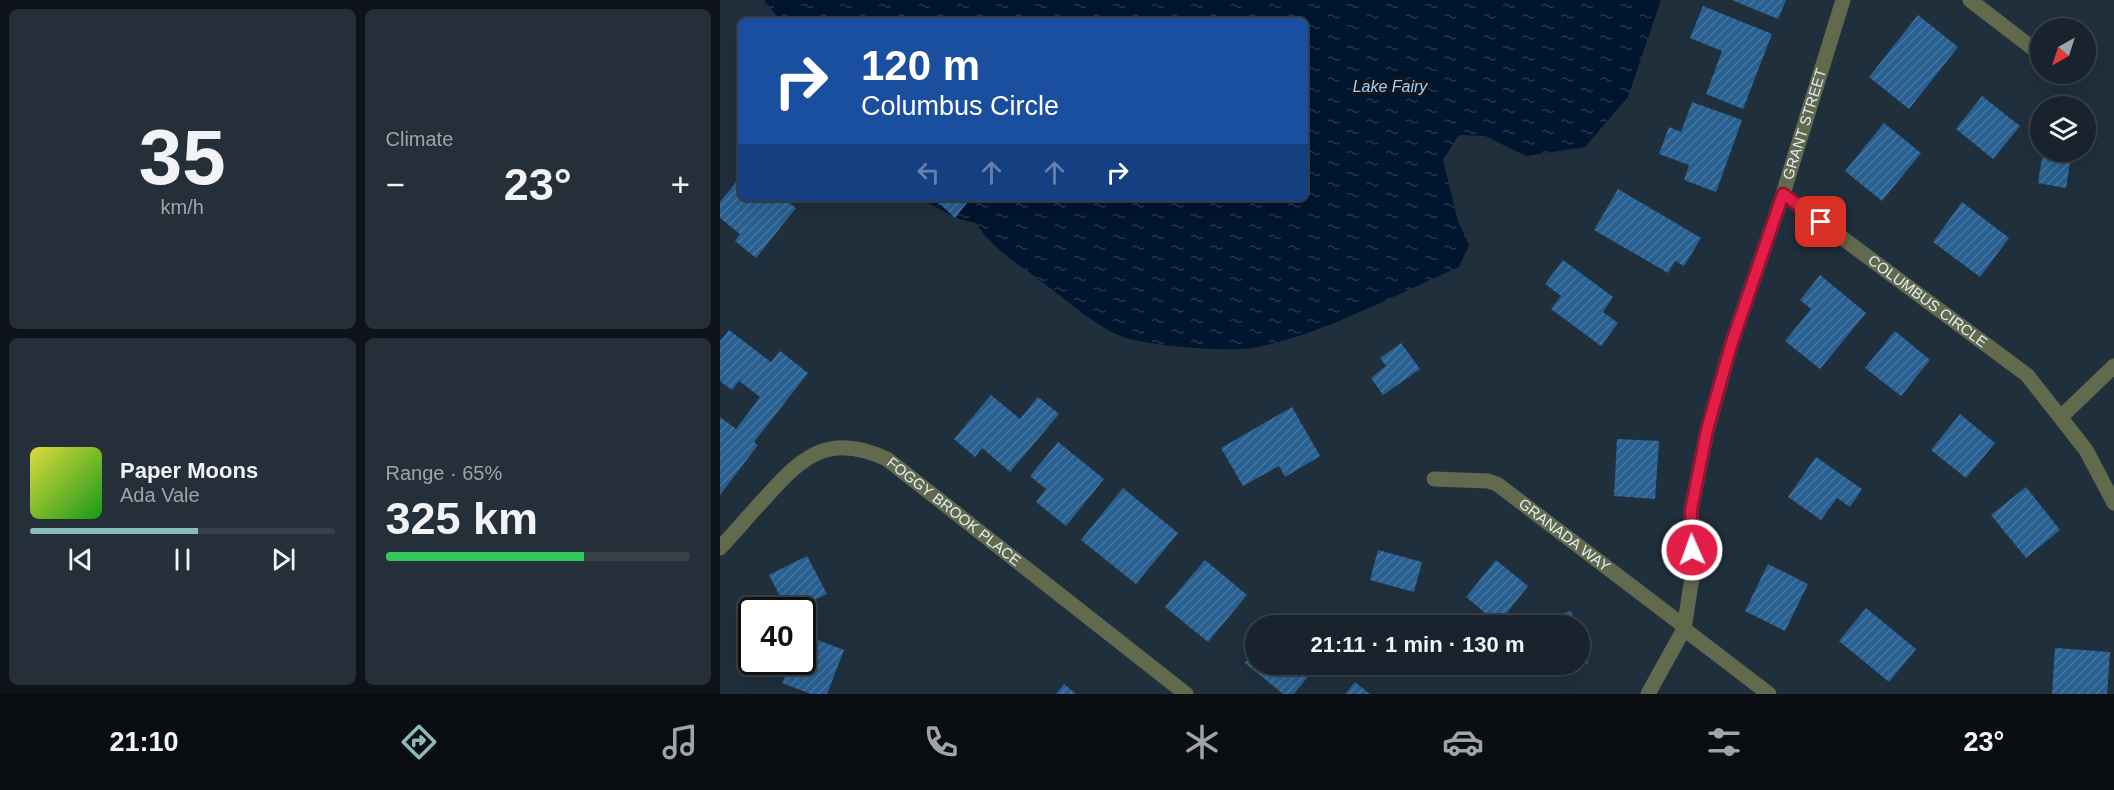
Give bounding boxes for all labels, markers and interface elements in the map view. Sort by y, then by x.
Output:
north arrow [2030,18,2096,84]
map controls [2030,18,2096,162]
icon: right [762,42,840,120]
text: 120 m [861,42,980,89]
street label: GRANT STREET [1779,66,1829,182]
water label: Lake Fairy [1353,78,1428,95]
text: Columbus Circle [861,91,1059,121]
button: layers [2030,96,2096,162]
text: 35 [139,113,226,201]
text: Climate [386,128,453,150]
icon: left [912,156,945,189]
icon: ahead [975,156,1008,189]
icon: ahead [1038,156,1071,189]
icon: right [1101,156,1134,189]
text: 23° [504,159,572,210]
text: − [386,166,405,203]
text: + [671,166,690,203]
text: km/h [161,196,204,218]
pin [1795,196,1846,247]
icon: arrive [1804,205,1837,238]
street label: COLUMBUS CIRCLE [1865,251,1991,351]
street label: FOGGY BROOK PLACE [884,453,1025,569]
text: Paper Moons [120,458,258,483]
text: Range · 65% [386,462,502,484]
text: Ada Vale [120,484,200,506]
text: 325 km [386,493,538,544]
street label: GRANADA WAY [1516,495,1614,575]
position arrow [1660,518,1724,582]
icon: previous [64,543,97,576]
icon: pause [166,543,199,576]
icon: next [267,543,300,576]
speed limit sign: 40 [738,597,816,675]
text: 21:11 · 1 min · 130 m [1311,632,1525,657]
icon: directions [398,721,440,763]
icon: music [659,721,701,763]
icon: phone [920,721,962,763]
icon: climate [1181,721,1223,763]
icon: car [1442,721,1484,763]
icon: filters [1703,721,1745,763]
text: 21:10 [110,727,179,757]
text: 23° [1964,727,2004,757]

